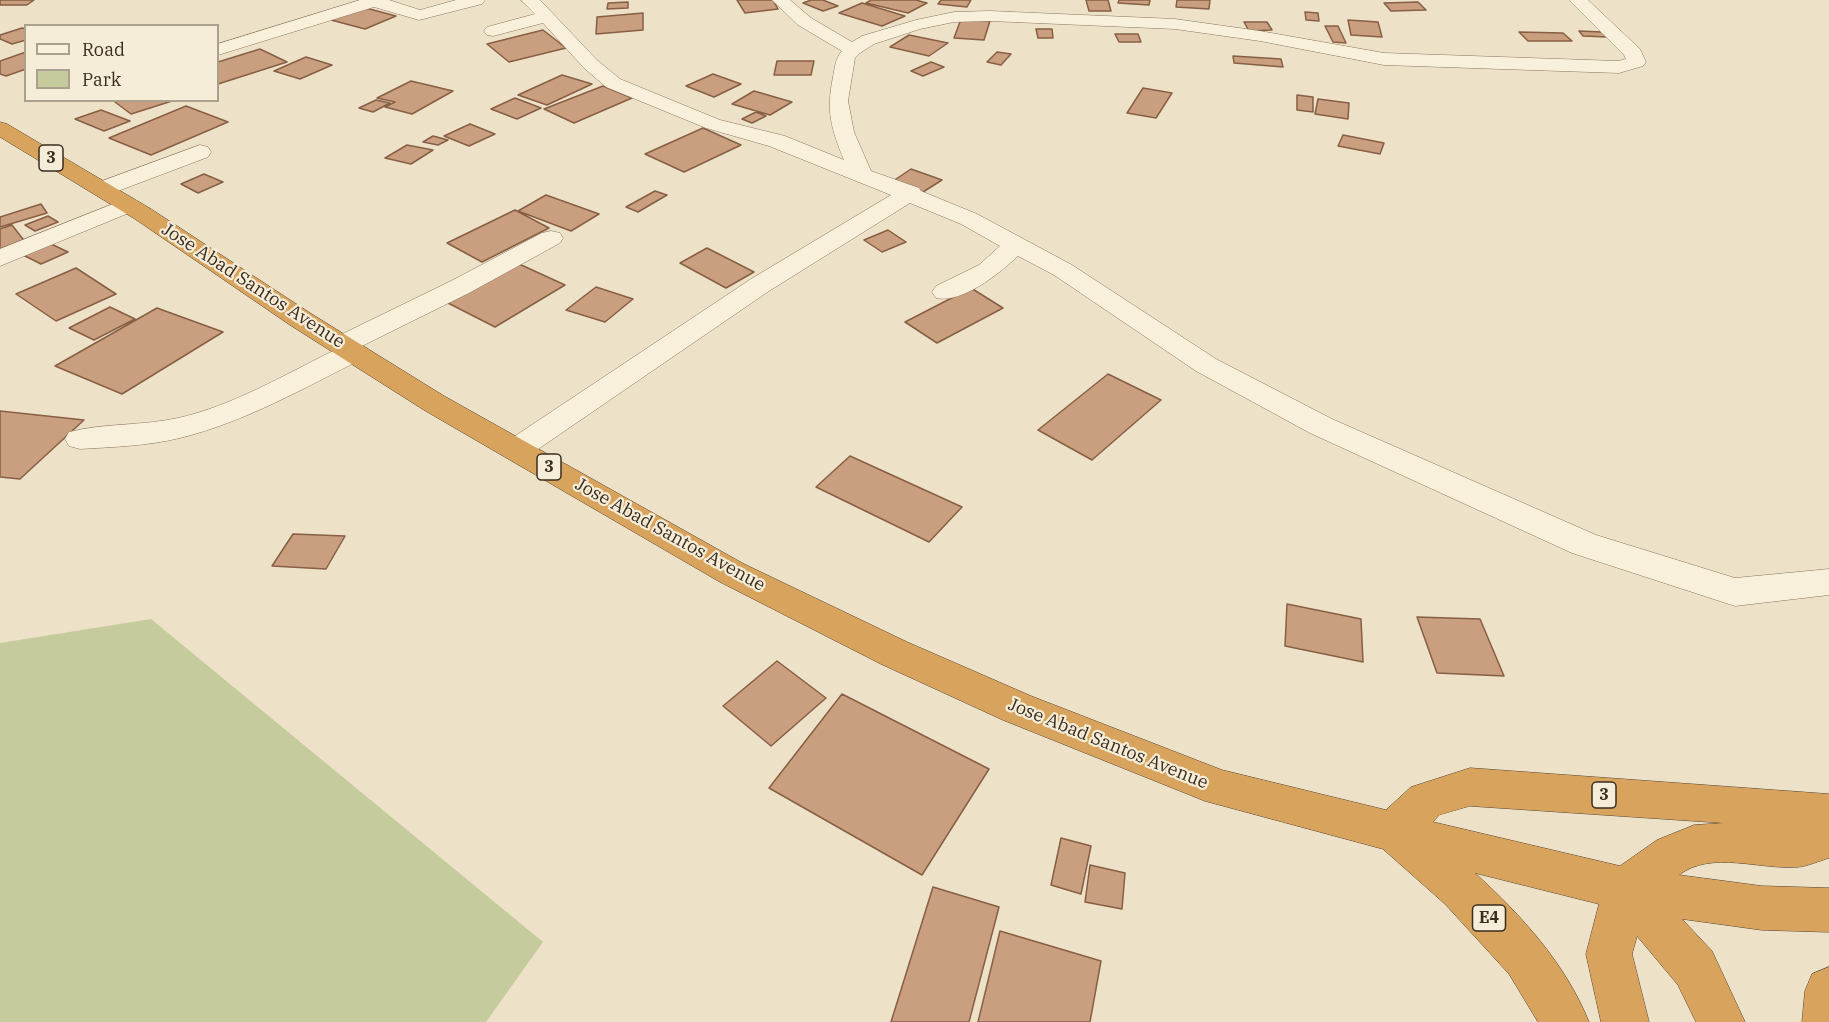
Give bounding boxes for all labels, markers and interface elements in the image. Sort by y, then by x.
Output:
legend [24,24,219,102]
text: Road [82,38,125,61]
text: Park [82,68,121,91]
road number: 3 [39,145,63,171]
street label: Jose Abad Santos Avenue [158,219,348,353]
road number: 3 [537,454,561,480]
street label: Jose Abad Santos Avenue [571,474,769,596]
street label: Jose Abad Santos Avenue [1005,694,1211,794]
road number: 3 [1592,782,1616,808]
road number: E4 [1472,905,1506,931]

